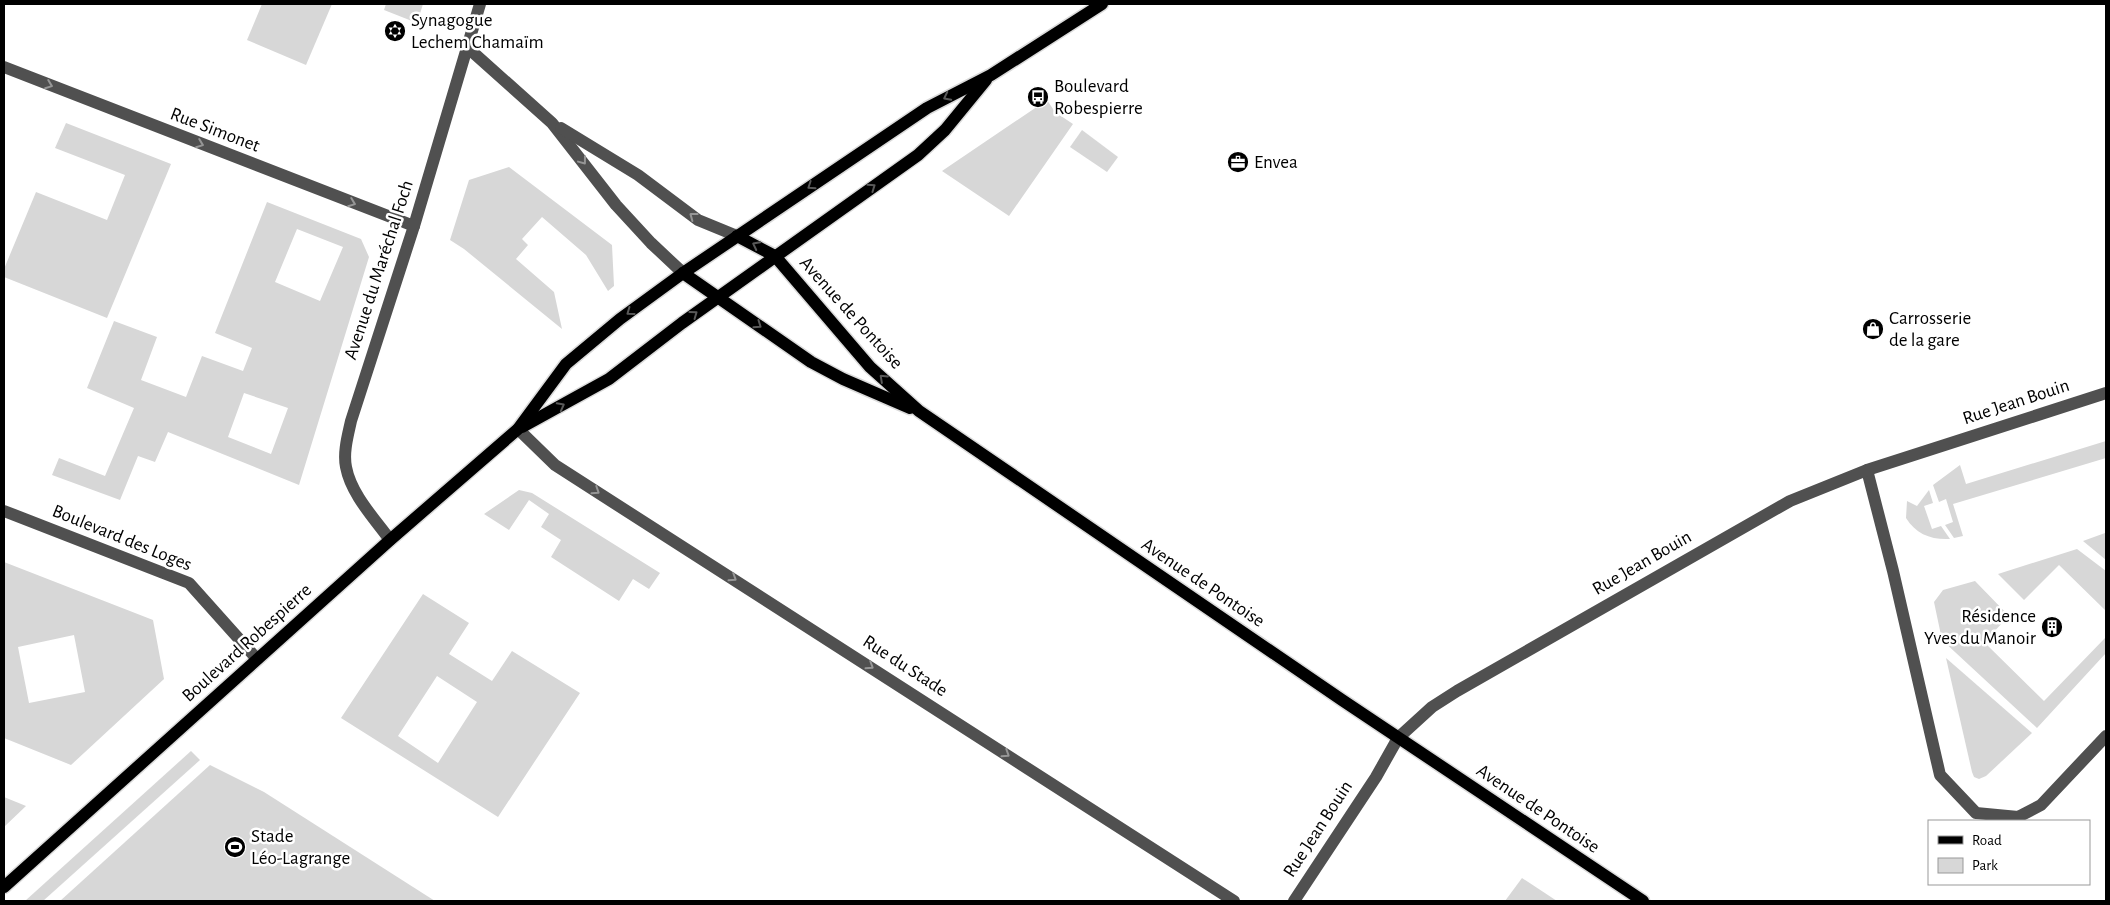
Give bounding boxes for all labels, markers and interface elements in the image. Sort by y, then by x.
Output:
place label: Synagogue Lechem Chamaïm [411,11,544,52]
synagogue icon: Synagogue Lechem Chamaïm [383,19,407,43]
place label: Boulevard Robespierre [1054,77,1143,118]
one-way arrow [44,78,53,89]
bus stop icon: Boulevard Robespierre [1026,85,1050,109]
one-way arrow [944,91,953,101]
street label: Rue Simonet [168,104,262,156]
one-way arrow [196,138,204,148]
office icon: Envea [1226,150,1250,174]
place label: Envea [1254,153,1298,172]
one-way arrow [577,155,586,165]
street label: Avenue du Maréchal Foch [341,178,417,362]
one-way arrow [808,180,817,189]
one-way arrow [866,184,876,193]
one-way arrow [347,198,355,208]
one-way arrow [689,213,699,222]
one-way arrow [752,241,761,251]
street label: Avenue de Pontoise [796,253,906,373]
one-way arrow [626,305,635,315]
place label: Carrosserie de la gare [1889,309,1971,350]
one-way arrow [688,312,697,320]
shop icon: Carrosserie de la gare [1861,317,1885,341]
one-way arrow [752,319,762,328]
one-way arrow [879,375,888,384]
street label: Rue Jean Bouin [1960,376,2072,428]
one-way arrow [555,402,564,412]
one-way arrow [590,484,599,494]
street label: Boulevard des Loges [50,501,194,575]
street label: Rue Jean Bouin [1589,527,1695,599]
street label: Avenue de Pontoise [1138,535,1268,631]
one-way arrow [727,572,736,581]
street label: Boulevard Robespierre [179,580,315,706]
place label: Résidence Yves du Manoir [1924,607,2036,648]
building icon: Résidence Yves du Manoir [2040,615,2064,639]
street label: Rue du Stade [859,632,951,700]
one-way arrow [864,660,873,669]
one-way arrow [1000,748,1009,758]
street label: Avenue de Pontoise [1473,761,1603,857]
street label: Rue Jean Bouin [1280,777,1356,881]
legend [1928,820,2090,885]
place label: Stade Léo-Lagrange [251,827,350,868]
text: Road [1972,833,2002,848]
sports icon: Stade Léo-Lagrange [223,835,247,859]
text: Park [1972,858,1998,873]

